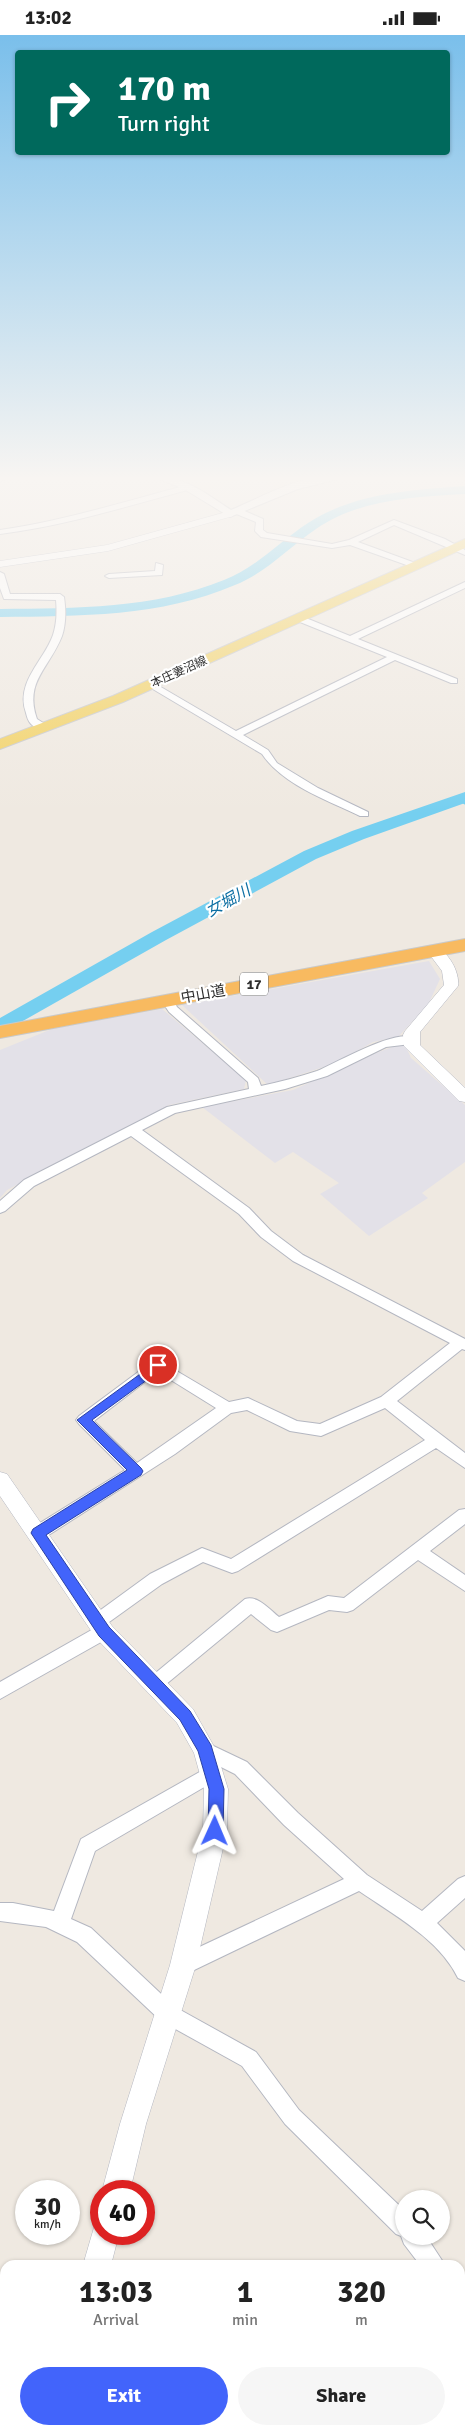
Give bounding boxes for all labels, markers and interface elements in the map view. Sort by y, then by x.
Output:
text: 13:02 [25,6,72,30]
text: 170 m [118,67,211,110]
icon: right [35,70,100,135]
text: Turn right [118,110,210,137]
street label: 本庄妻沼線 [149,653,209,691]
water label: 女堀川 [202,880,256,921]
road number: 17 [240,973,268,996]
street label: 中山道 [179,981,227,1007]
pin [137,1344,179,1386]
icon: arrive [144,1351,172,1379]
position arrow [188,1804,240,1856]
speed limit sign: 40 [90,2180,155,2245]
map controls [395,2190,450,2245]
button: search [395,2190,450,2245]
text: 30 [34,2191,61,2222]
text: km/h [34,2217,61,2232]
text: 13:03 [79,2274,153,2311]
text: 1 [237,2274,253,2311]
text: 320 [337,2274,386,2311]
text: Arrival [93,2310,139,2330]
text: min [232,2310,258,2330]
text: m [355,2310,368,2330]
button: Exit [20,2367,228,2425]
button: Share [238,2367,445,2425]

